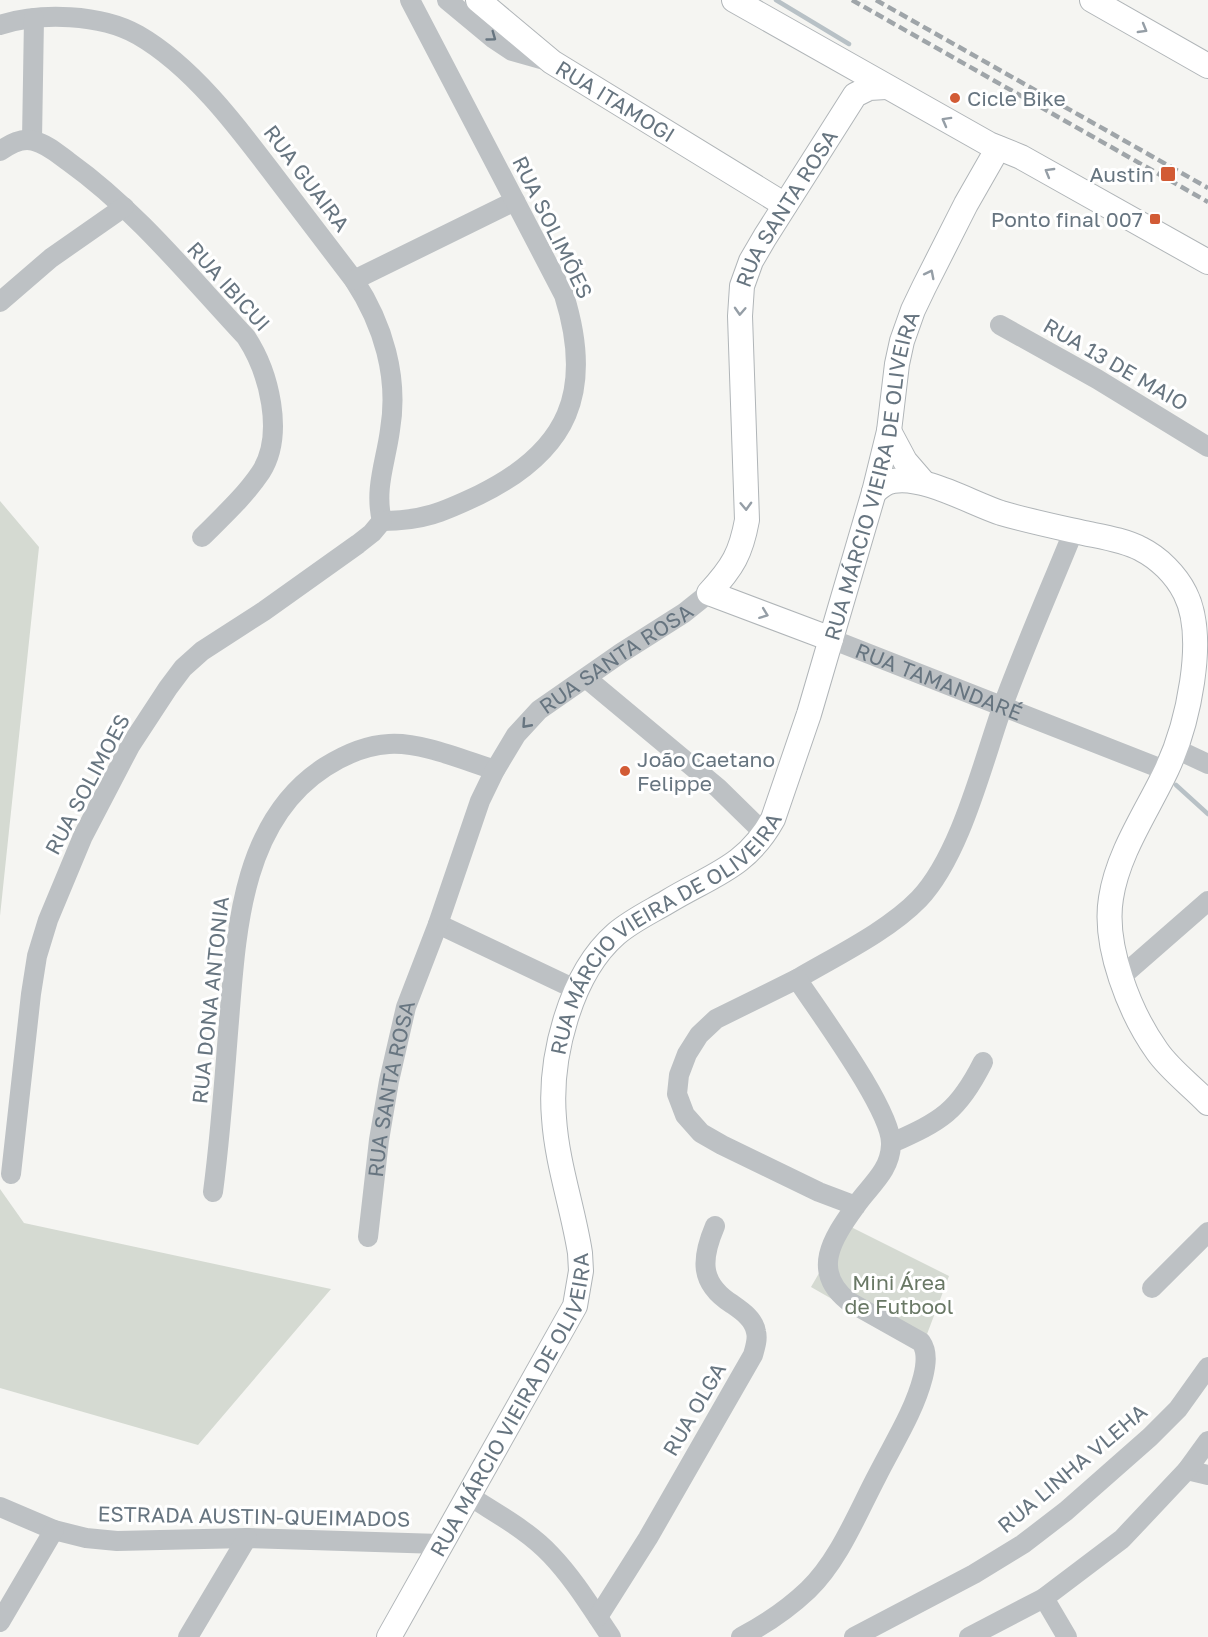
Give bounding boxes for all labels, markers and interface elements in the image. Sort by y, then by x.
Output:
one-way arrow [1137,22,1147,33]
one-way arrow [485,30,496,41]
street label: RUA ITAMOGI [551,55,680,147]
place label: Cicle Bike [967,85,1066,111]
marker: Cicle Bike [948,91,962,105]
one-way arrow [942,117,952,128]
street label: RUA GUAIRA [259,120,355,236]
street label: RUA SANTA ROSA [730,125,843,290]
street label: RUA SOLIMÕES [507,151,599,303]
place label: Austin [1090,161,1154,187]
marker: Austin [1159,165,1177,183]
one-way arrow [1045,168,1055,179]
place label: Ponto final 007 [991,206,1143,232]
marker: Ponto final 007 [1148,212,1162,226]
street label: RUA IBICUI [182,236,276,336]
one-way arrow [923,270,934,281]
one-way arrow [734,307,747,316]
street label: RUA MÁRCIO VIEIRA DE OLIVEIRA [818,308,925,643]
street label: RUA 13 DE MAIO [1039,312,1193,416]
one-way arrow [740,502,753,511]
street label: RUA SANTA ROSA [534,598,698,719]
one-way arrow [758,607,769,619]
street label: RUA TAMANDARÉ [852,637,1026,726]
street label: RUA SOLIMOES [39,709,135,859]
one-way arrow [522,717,533,728]
place label: João Caetano Felippe [637,746,775,796]
marker: João Caetano Felippe [618,764,632,778]
street label: RUA MÁRCIO VIEIRA DE OLIVEIRA [544,808,787,1057]
street label: RUA DONA ANTONIA [186,895,234,1105]
street label: RUA SANTA ROSA [362,998,420,1178]
street label: RUA MÁRCIO VIEIRA DE OLIVEIRA [424,1252,595,1561]
park label: Mini Área de Futbool [845,1269,953,1319]
street label: RUA OLGA [657,1358,731,1460]
street label: RUA LINHA VLEHA [992,1398,1152,1538]
street label: ESTRADA AUSTIN-QUEIMADOS [97,1500,411,1532]

